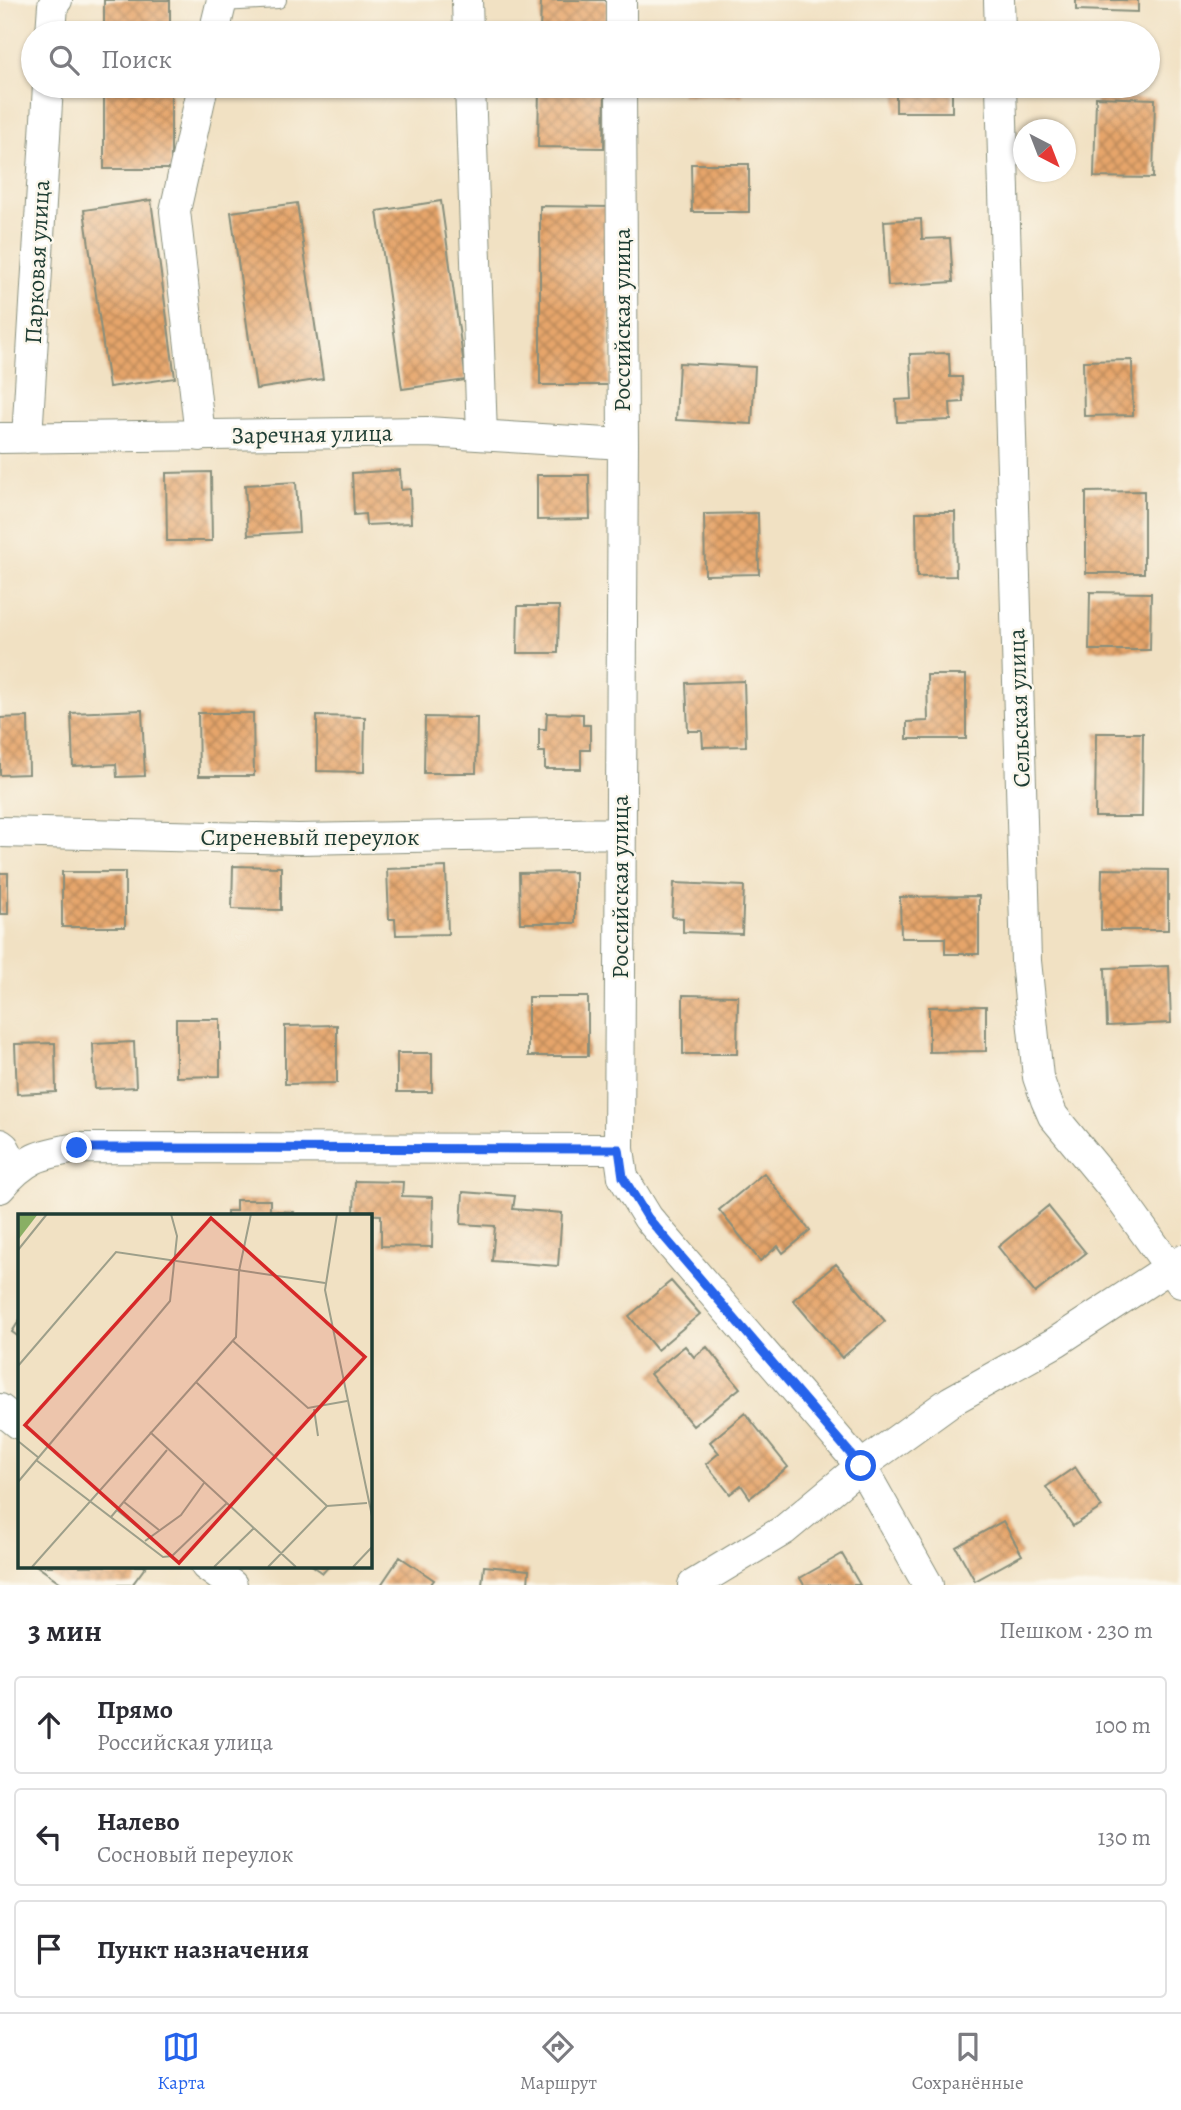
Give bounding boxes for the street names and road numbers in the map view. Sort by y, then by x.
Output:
street label: Парковая улица [17,179,57,345]
street label: Российская улица [606,228,638,412]
street label: Заречная улица [231,417,393,451]
street label: Сельская улица [1000,628,1038,788]
street label: Российская улица [604,795,636,979]
street label: Сиреневый переулок [201,821,419,853]

